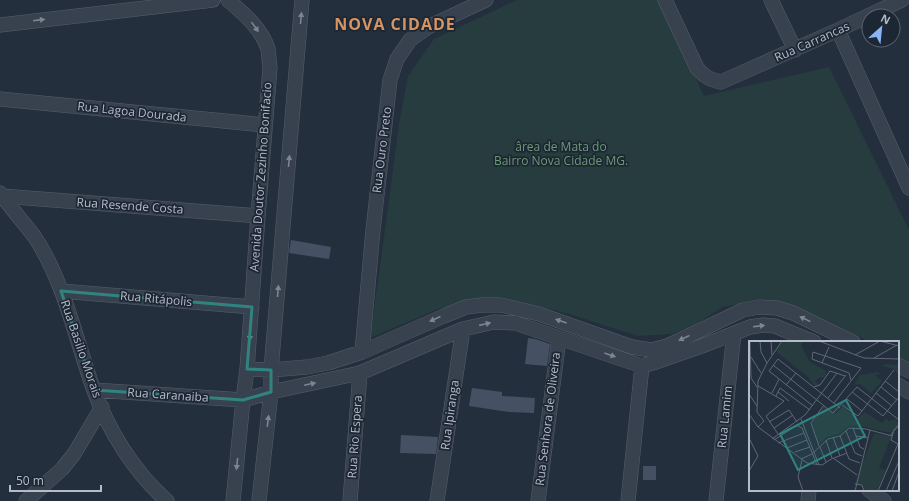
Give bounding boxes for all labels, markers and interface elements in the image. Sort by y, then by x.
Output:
north arrow [861,8,901,48]
text: N [878,10,893,27]
one-way arrow [297,12,304,24]
district label: NOVA CIDADE [334,13,456,35]
one-way arrow [33,17,45,23]
street label: Rua Carrancas [771,17,852,66]
one-way arrow [251,22,259,33]
street label: Avenida Doutor Zezinho Bonifacio [245,82,276,272]
street label: Rua Lagoa Dourada [77,97,188,126]
street label: Rua Ouro Preto [368,106,395,194]
park label: ârea de Mata do Bairro Nova Cidade MG. [494,138,628,169]
one-way arrow [285,155,292,167]
street label: Rua Resende Costa [76,193,184,218]
one-way arrow [274,285,281,297]
street label: Rua Ritápolis [119,287,193,310]
street label: Rua Basilio Morais [57,298,106,400]
one-way arrow [799,316,811,322]
one-way arrow [429,317,441,323]
one-way arrow [554,318,566,324]
one-way arrow [479,321,491,327]
one-way arrow [753,323,765,329]
one-way arrow [246,329,253,341]
one-way arrow [678,335,689,341]
inset map [749,341,899,491]
street label: Rua Senhora de Oliveira [531,351,564,487]
one-way arrow [604,352,616,358]
street label: Rua Ipiranga [436,379,463,451]
one-way arrow [303,380,316,386]
street label: Rua Caranaiba [127,383,209,406]
street label: Rua Lamim [713,385,736,449]
street label: Rua Rio Espera [343,395,366,479]
one-way arrow [265,414,271,427]
one-way arrow [233,458,240,470]
scale bar [10,467,101,493]
text: 50 m [16,472,44,489]

